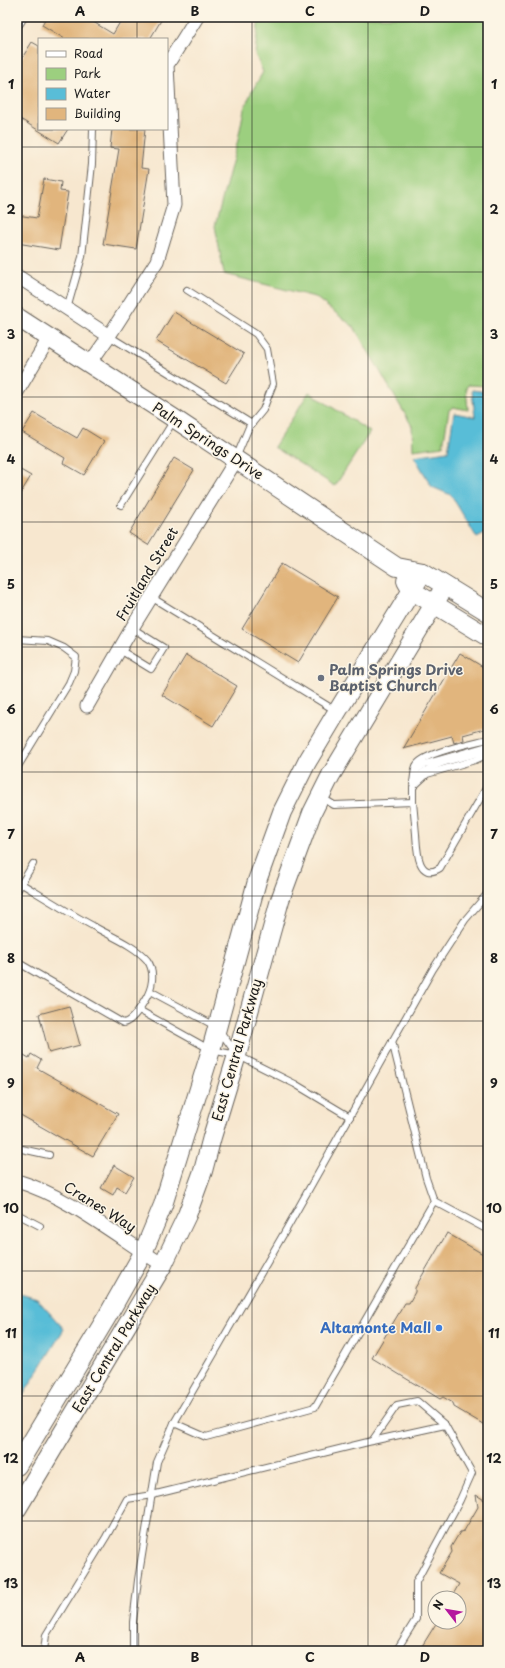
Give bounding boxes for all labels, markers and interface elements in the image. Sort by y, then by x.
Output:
text: A [75,1,85,20]
text: B [191,1,200,20]
text: C [305,1,315,20]
text: D [420,1,430,20]
legend [38,38,168,130]
text: Road [74,44,103,62]
text: Park [74,64,101,82]
text: 1 [8,74,14,93]
text: 1 [491,74,497,93]
text: Water [74,84,111,102]
text: Building [74,104,121,122]
text: 2 [6,199,16,218]
text: 2 [489,199,499,218]
text: 3 [7,324,16,343]
text: 3 [490,324,499,343]
street label: Palm Springs Drive [149,397,268,484]
text: 4 [7,449,16,468]
text: 4 [490,449,499,468]
street label: Fruitland Street [110,523,183,625]
text: 5 [7,574,15,593]
text: 5 [490,574,498,593]
place label: Palm Springs Drive Baptist Church [329,659,463,696]
marker: Palm Springs Drive Baptist Church [316,673,326,683]
text: 6 [6,699,16,718]
text: 6 [489,699,499,718]
text: 7 [7,824,15,843]
text: 7 [490,824,498,843]
text: 8 [7,948,15,967]
text: 8 [490,948,498,967]
street label: East Central Parkway [206,976,267,1124]
text: 9 [7,1073,15,1092]
text: 9 [490,1073,498,1092]
street label: Cranes Way [60,1176,141,1237]
text: 10 [3,1198,19,1217]
text: 10 [486,1198,502,1217]
street label: East Central Parkway [67,1279,161,1416]
place label: Altamonte Mall [320,1317,431,1338]
text: 11 [5,1323,17,1342]
marker: Altamonte Mall [434,1323,444,1333]
text: 11 [488,1323,500,1342]
text: 12 [3,1448,19,1467]
text: 12 [486,1448,502,1467]
text: 13 [4,1573,19,1592]
text: 13 [487,1573,502,1592]
north arrow [427,1590,467,1630]
text: N [428,1596,448,1613]
text: A [75,1647,85,1666]
text: B [191,1647,200,1666]
text: C [305,1647,315,1666]
text: D [420,1647,430,1666]

